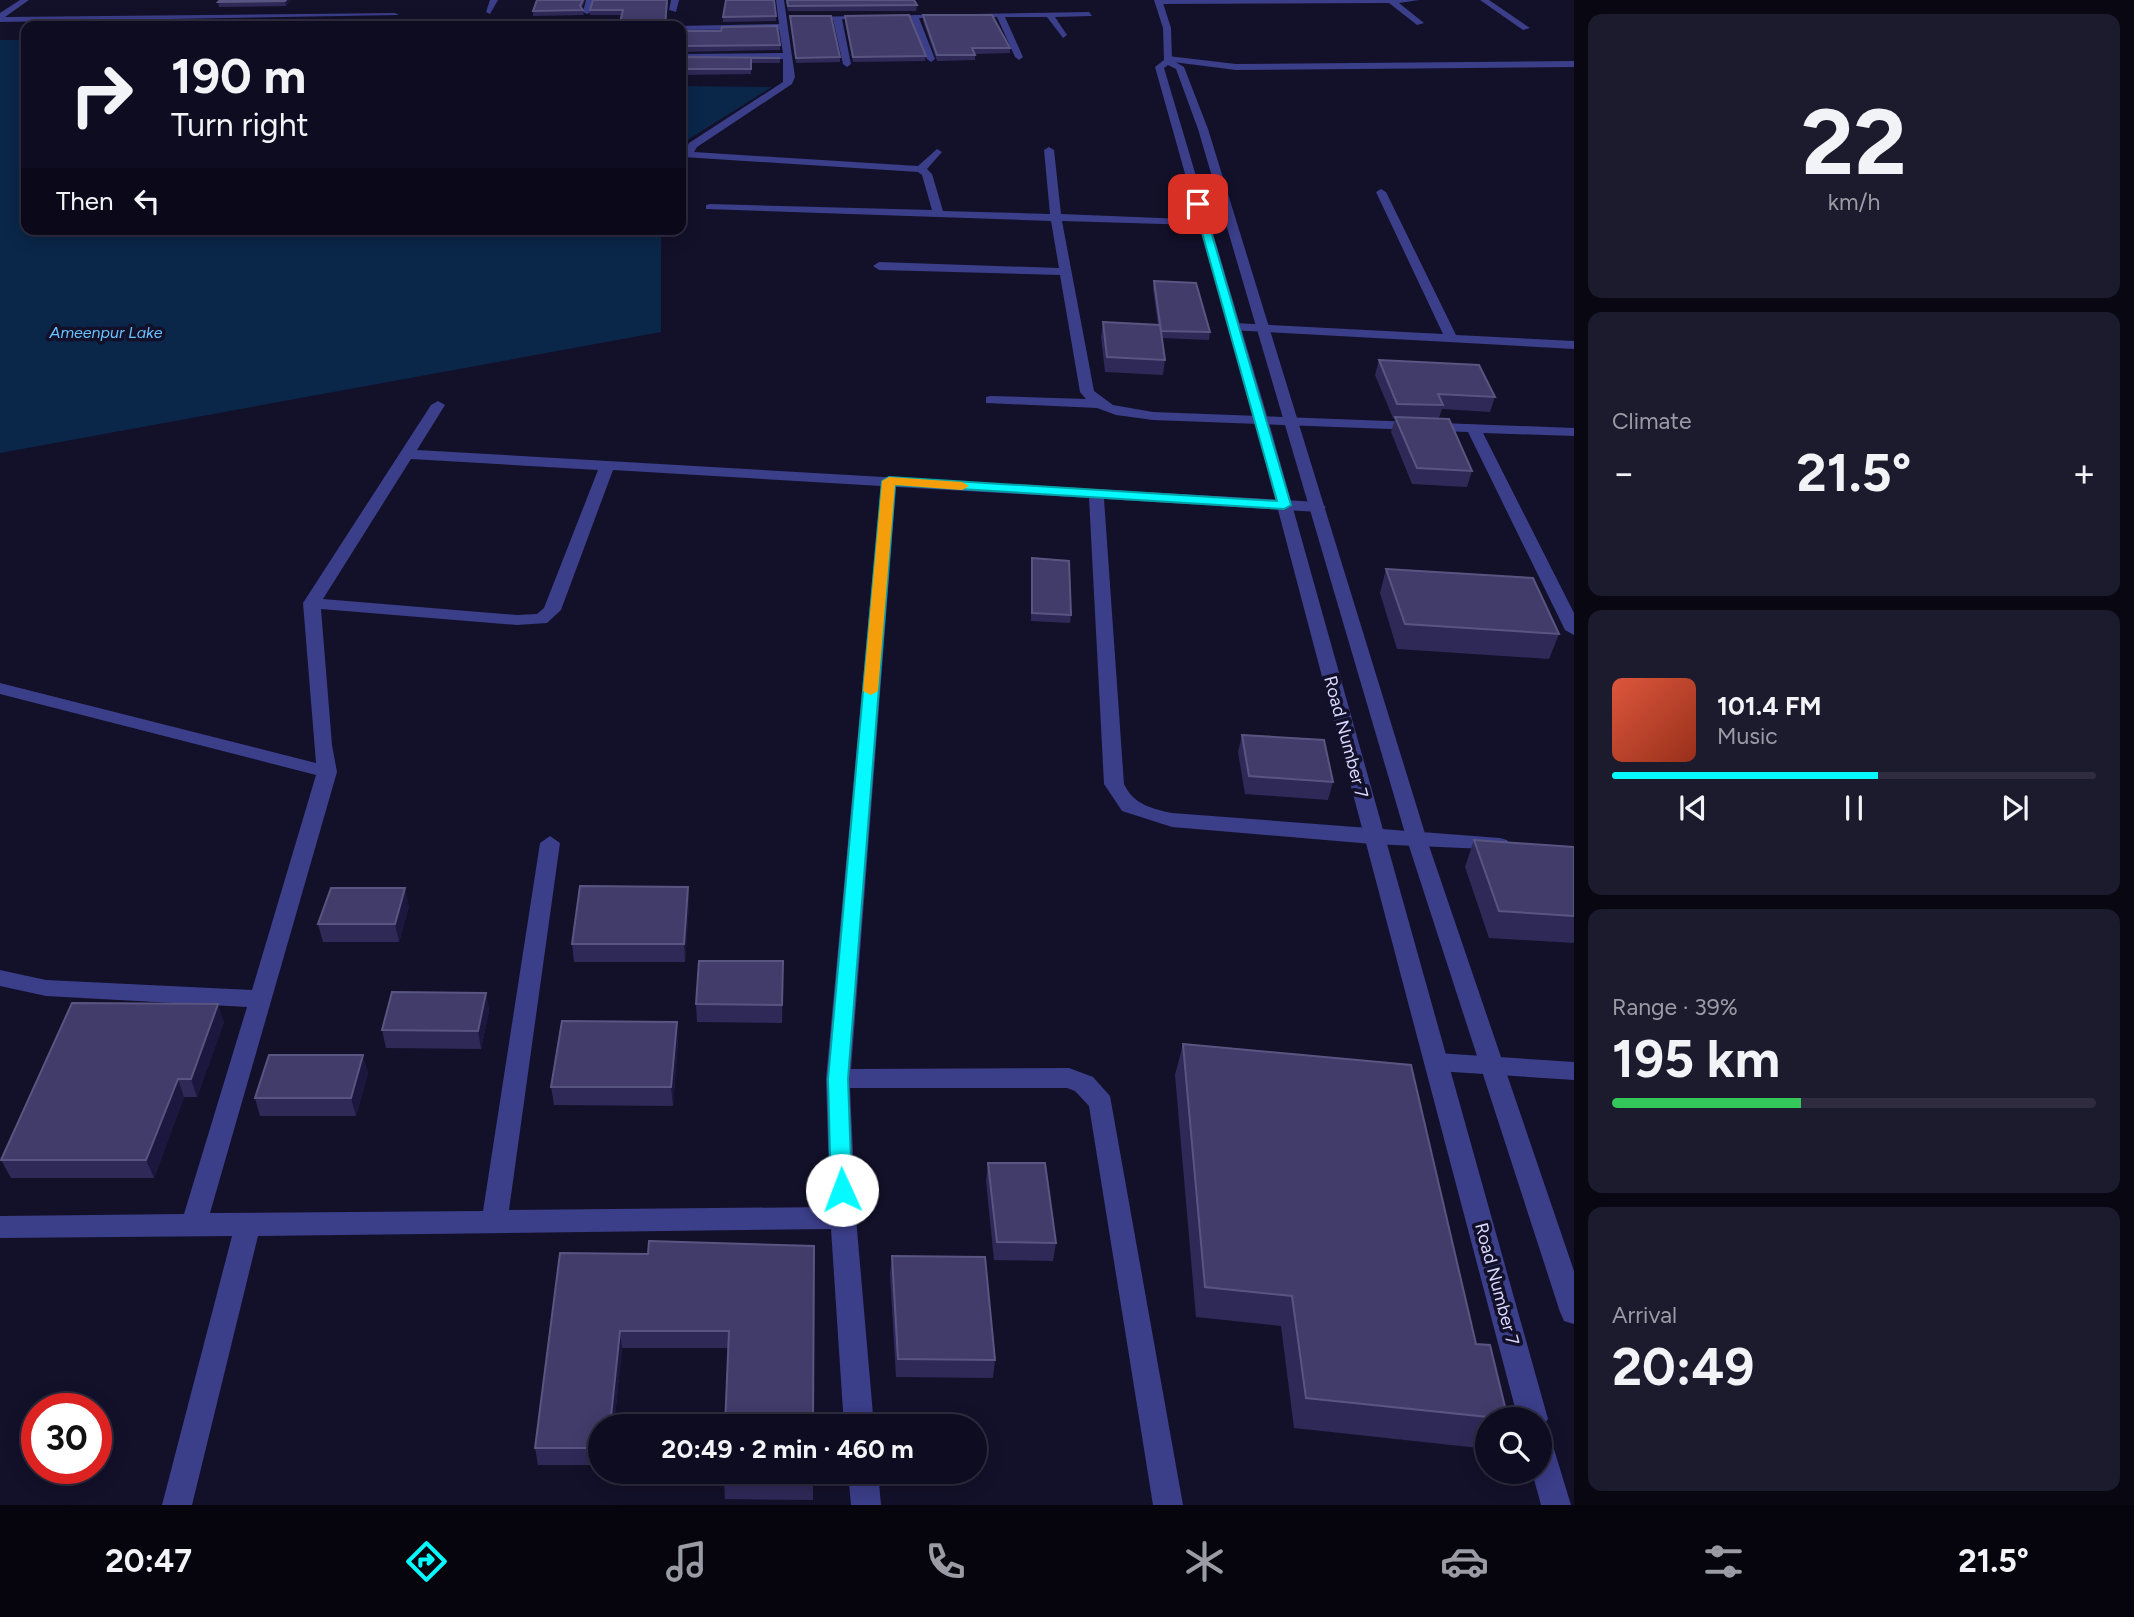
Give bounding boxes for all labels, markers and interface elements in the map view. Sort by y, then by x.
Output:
text: 190 m [171,46,306,105]
icon: right [56,49,147,140]
text: 22 [1801,88,1907,197]
text: Turn right [171,106,309,144]
pin [1168,174,1228,234]
icon: left [128,182,166,220]
text: Then [56,185,114,217]
icon: arrive [1179,185,1217,223]
text: km/h [1828,188,1880,216]
water label: Ameenpur Lake [49,323,163,342]
text: Climate [1612,407,1691,435]
text: 21.5° [1797,442,1911,504]
text: − [1612,450,1636,496]
text: + [2072,450,2096,496]
street label: Road Number 7 [1319,673,1373,801]
text: 101.4 FM [1717,690,1822,722]
text: Music [1717,722,1778,750]
icon: previous [1674,789,1712,827]
icon: pause [1835,789,1873,827]
icon: next [1996,789,2034,827]
text: Range · 39% [1612,993,1738,1021]
text: 195 km [1612,1028,1780,1090]
position arrow [805,1153,879,1227]
street label: Road Number 7 [1470,1220,1524,1348]
text: Arrival [1612,1301,1677,1329]
text: 20:49 [1612,1336,1755,1398]
speed limit sign: 30 [21,1393,112,1484]
map controls [1475,1407,1552,1484]
button: search [1475,1407,1552,1484]
text: 20:49 · 2 min · 460 m [661,1433,914,1465]
icon: directions [402,1537,451,1586]
icon: music [662,1537,711,1586]
icon: phone [921,1537,970,1586]
icon: climate [1180,1537,1229,1586]
icon: car [1440,1537,1489,1586]
icon: filters [1699,1537,1748,1586]
text: 20:47 [105,1542,192,1580]
text: 21.5° [1958,1542,2029,1580]

